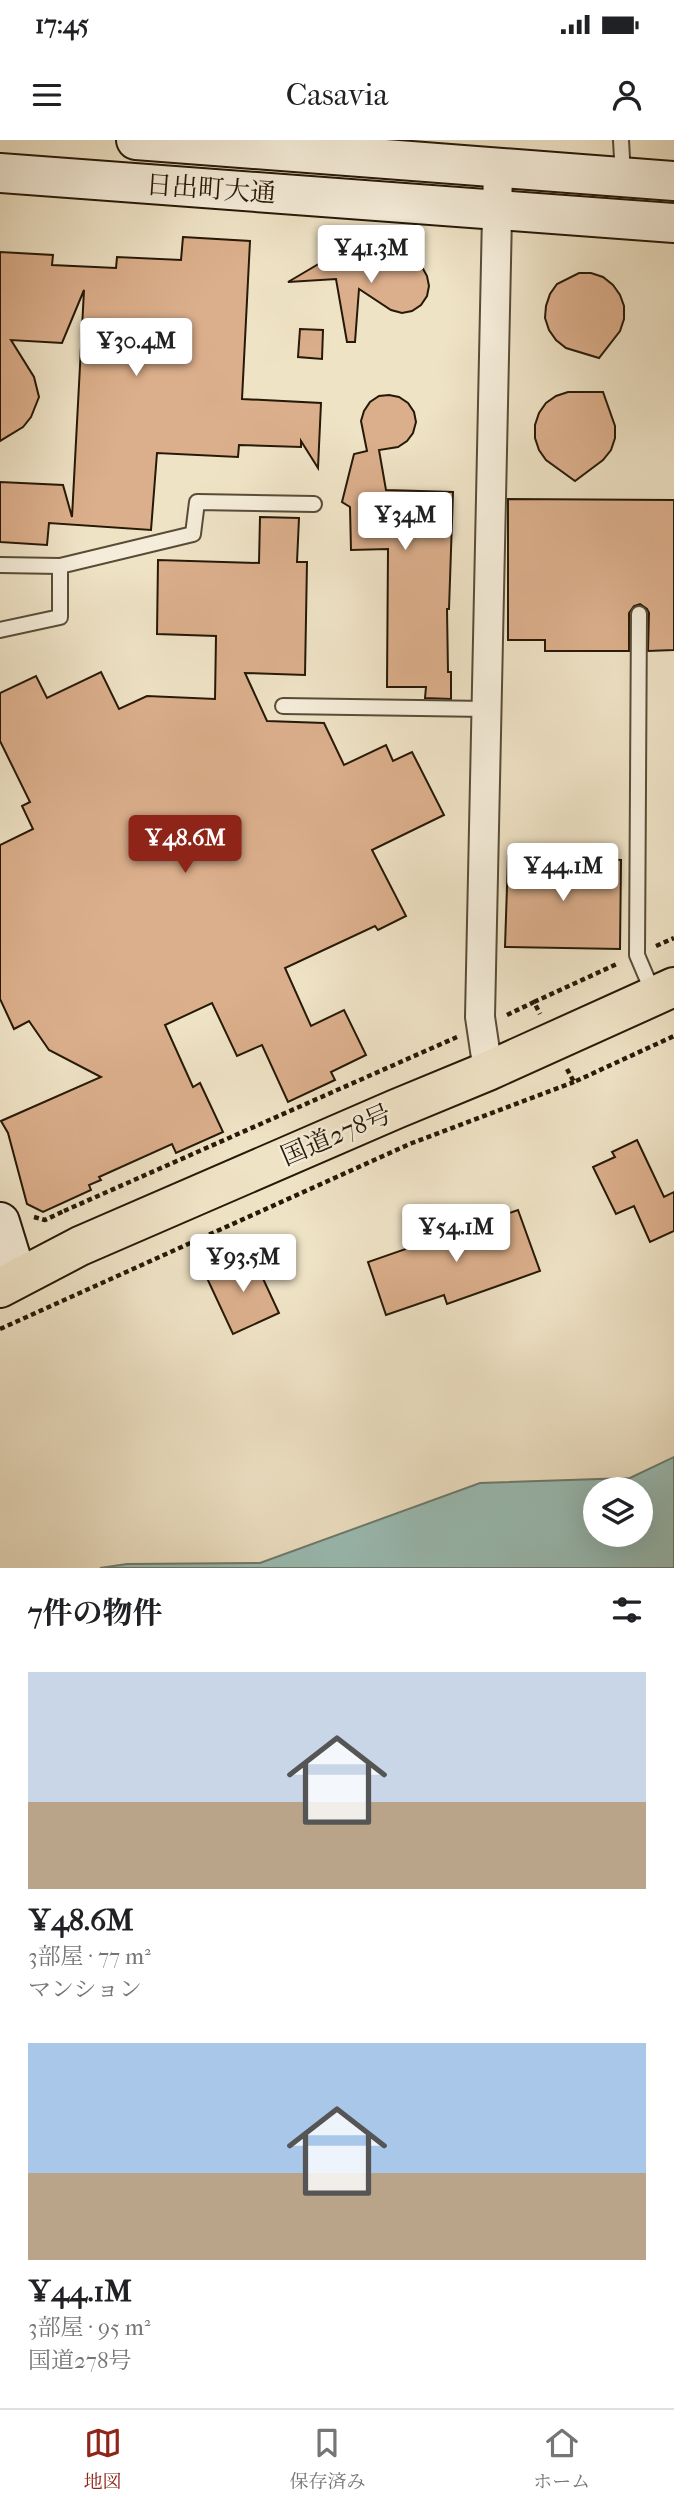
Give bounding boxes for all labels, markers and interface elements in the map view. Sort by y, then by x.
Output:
text: 17:45 [35,9,89,40]
icon: menu [28,76,66,114]
text: Casavia [286,76,388,113]
icon: person [608,76,646,114]
street label: 日出町大通 [145,169,277,209]
pin: ¥41.3M [314,226,428,285]
text: ¥41.3M [334,234,408,261]
pin: ¥30.4M [79,318,193,378]
text: ¥30.4M [96,327,176,354]
pin: ¥34M [364,492,446,552]
text: ¥34M [374,501,436,528]
pin: ¥48.6M [128,816,242,875]
text: ¥48.6M [145,824,225,851]
pin: ¥44.1M [506,844,620,903]
text: ¥44.1M [523,852,603,879]
street label: 国道278号 [276,1098,396,1172]
pin: ¥54.1M [399,1204,513,1264]
text: ¥54.1M [418,1213,494,1240]
pin: ¥93.5M [186,1234,300,1294]
text: ¥93.5M [206,1243,280,1270]
map controls [583,1477,653,1547]
button: layers [583,1477,653,1547]
icon: filters [608,1591,646,1629]
text: 7件の物件 [28,1596,162,1631]
icon: home [274,1717,400,1843]
text: ¥48.6M [28,1903,134,1938]
text: 3部屋 · 77 m² [28,1943,151,1970]
text: マンション [28,1976,142,2003]
icon: home [274,2088,400,2214]
text: ¥44.1M [28,2274,132,2309]
text: 3部屋 · 95 m² [28,2314,150,2341]
text: 国道278号 [28,2347,131,2374]
tab: 地図 [84,2424,122,2493]
tab: 保存済み [289,2424,365,2493]
tab: ホーム [533,2424,590,2493]

